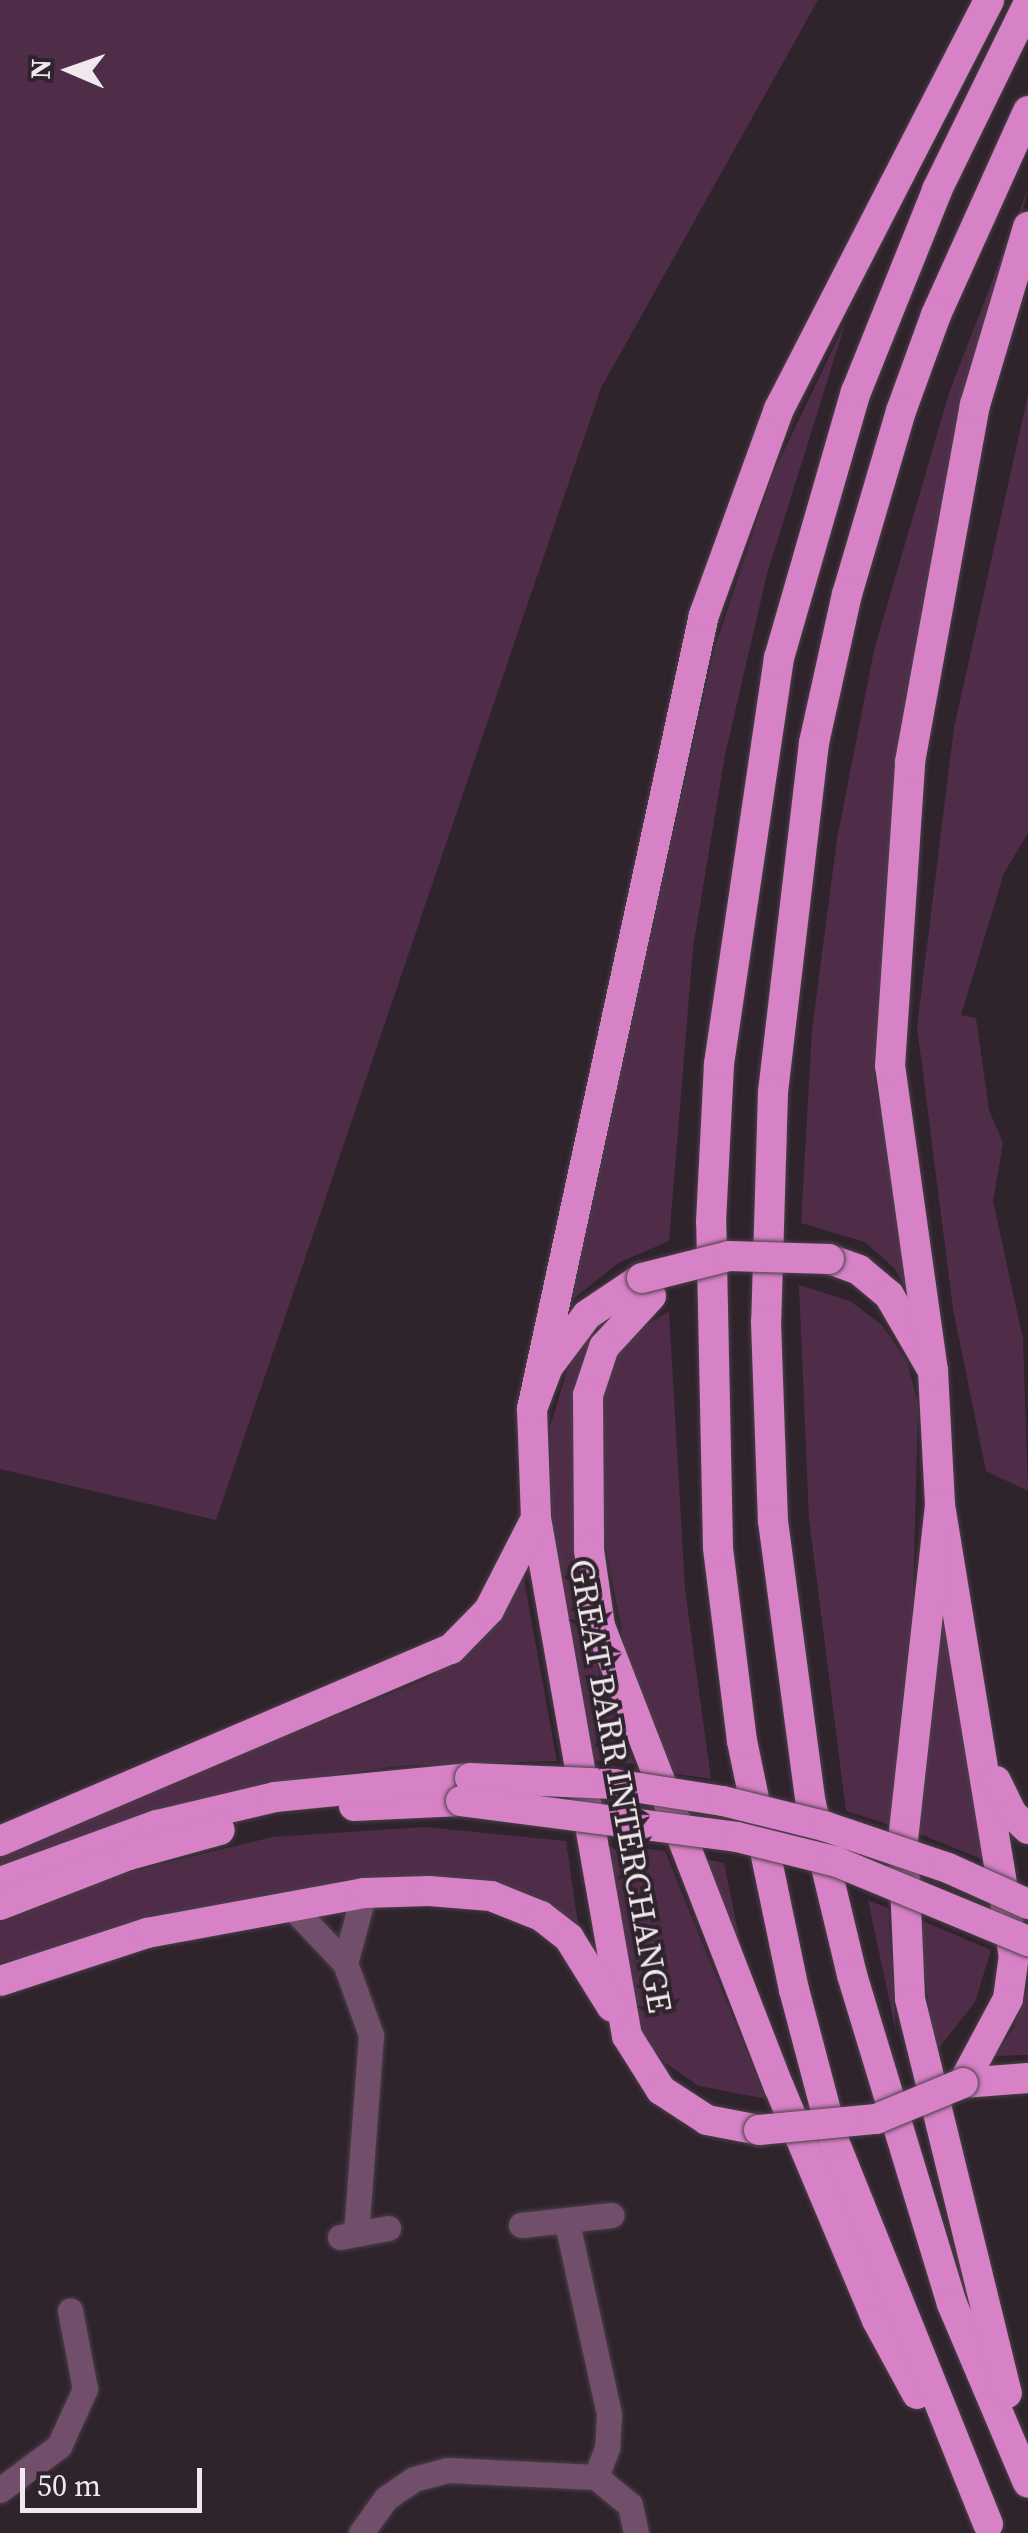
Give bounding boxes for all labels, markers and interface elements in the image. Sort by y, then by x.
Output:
north arrow [20,20,120,120]
text: N [21,58,59,80]
street label: GREAT BARR INTERCHANGE [560,1556,682,2016]
scale bar [25,2448,208,2510]
text: 50 m [37,2465,101,2506]

